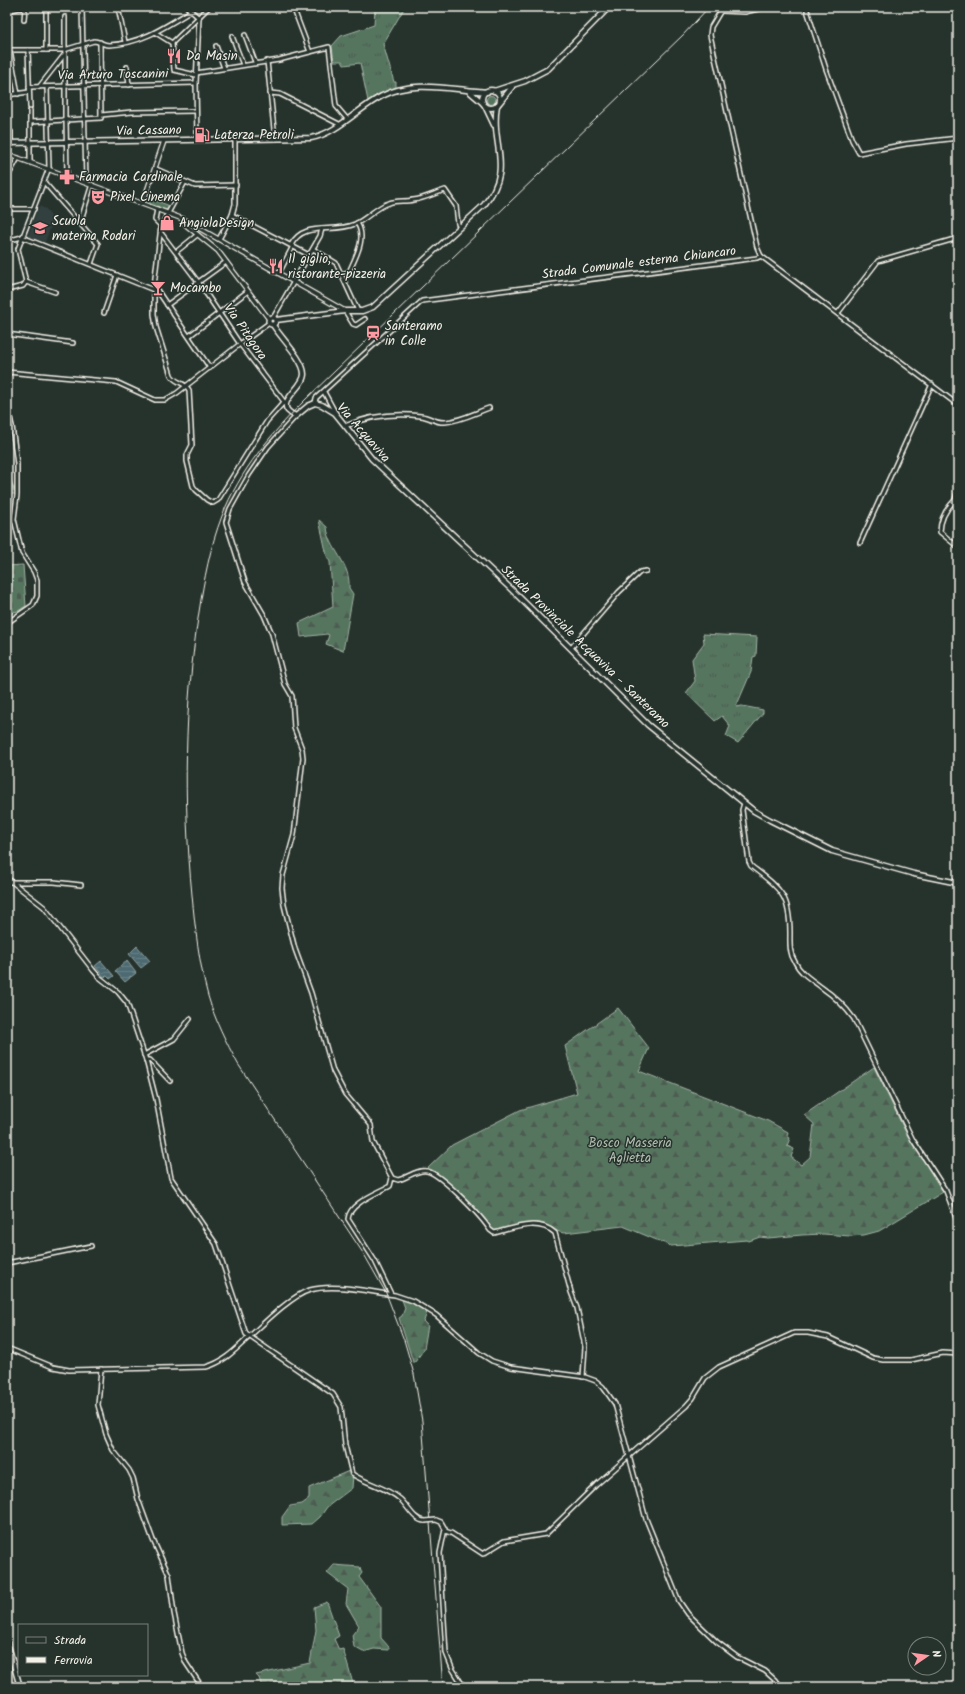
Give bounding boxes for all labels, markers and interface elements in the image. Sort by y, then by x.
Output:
place label: Da Masin [186,46,238,67]
restaurant icon: Da Masin [165,47,183,65]
street label: Via Arturo Toscanini [58,64,169,86]
street label: Via Cassano [116,120,182,142]
place label: Laterza Petroli [214,125,295,146]
fuel station icon: Laterza Petroli [193,126,211,144]
place label: Farmacia Cardinale [79,167,183,188]
pharmacy icon: Farmacia Cardinale [58,168,76,186]
place label: Pixel Cinema [110,187,180,208]
theatre icon: Pixel Cinema [89,188,107,206]
place label: Scuola materna Rodari [52,211,136,247]
place label: AngiolaDesign [179,213,254,234]
shop icon: AngiolaDesign [158,214,176,232]
school or university icon: Scuola materna Rodari [31,219,49,237]
street label: Strada Comunale esterna Chiancaro [541,241,737,285]
place label: Il giglio, ristorante-pizzeria [288,249,386,285]
restaurant icon: Il giglio, ristorante-pizzeria [267,257,285,275]
place label: Mocambo [170,278,221,299]
bar icon: Mocambo [149,279,167,297]
street label: Via Pitagora [218,299,272,365]
place label: Santeramo in Colle [385,316,443,352]
station icon: Santeramo in Colle [364,324,382,342]
street label: Via Acquaviva [331,398,395,468]
street label: Strada Provinciale Acquaviva - Santeramo [496,560,674,734]
park label: Bosco Masseria Aglietta [588,1133,672,1169]
legend [18,1624,148,1676]
text: Strada [54,1631,87,1650]
north arrow [907,1636,947,1676]
text: N [926,1649,945,1659]
text: Ferrovia [54,1651,93,1670]

